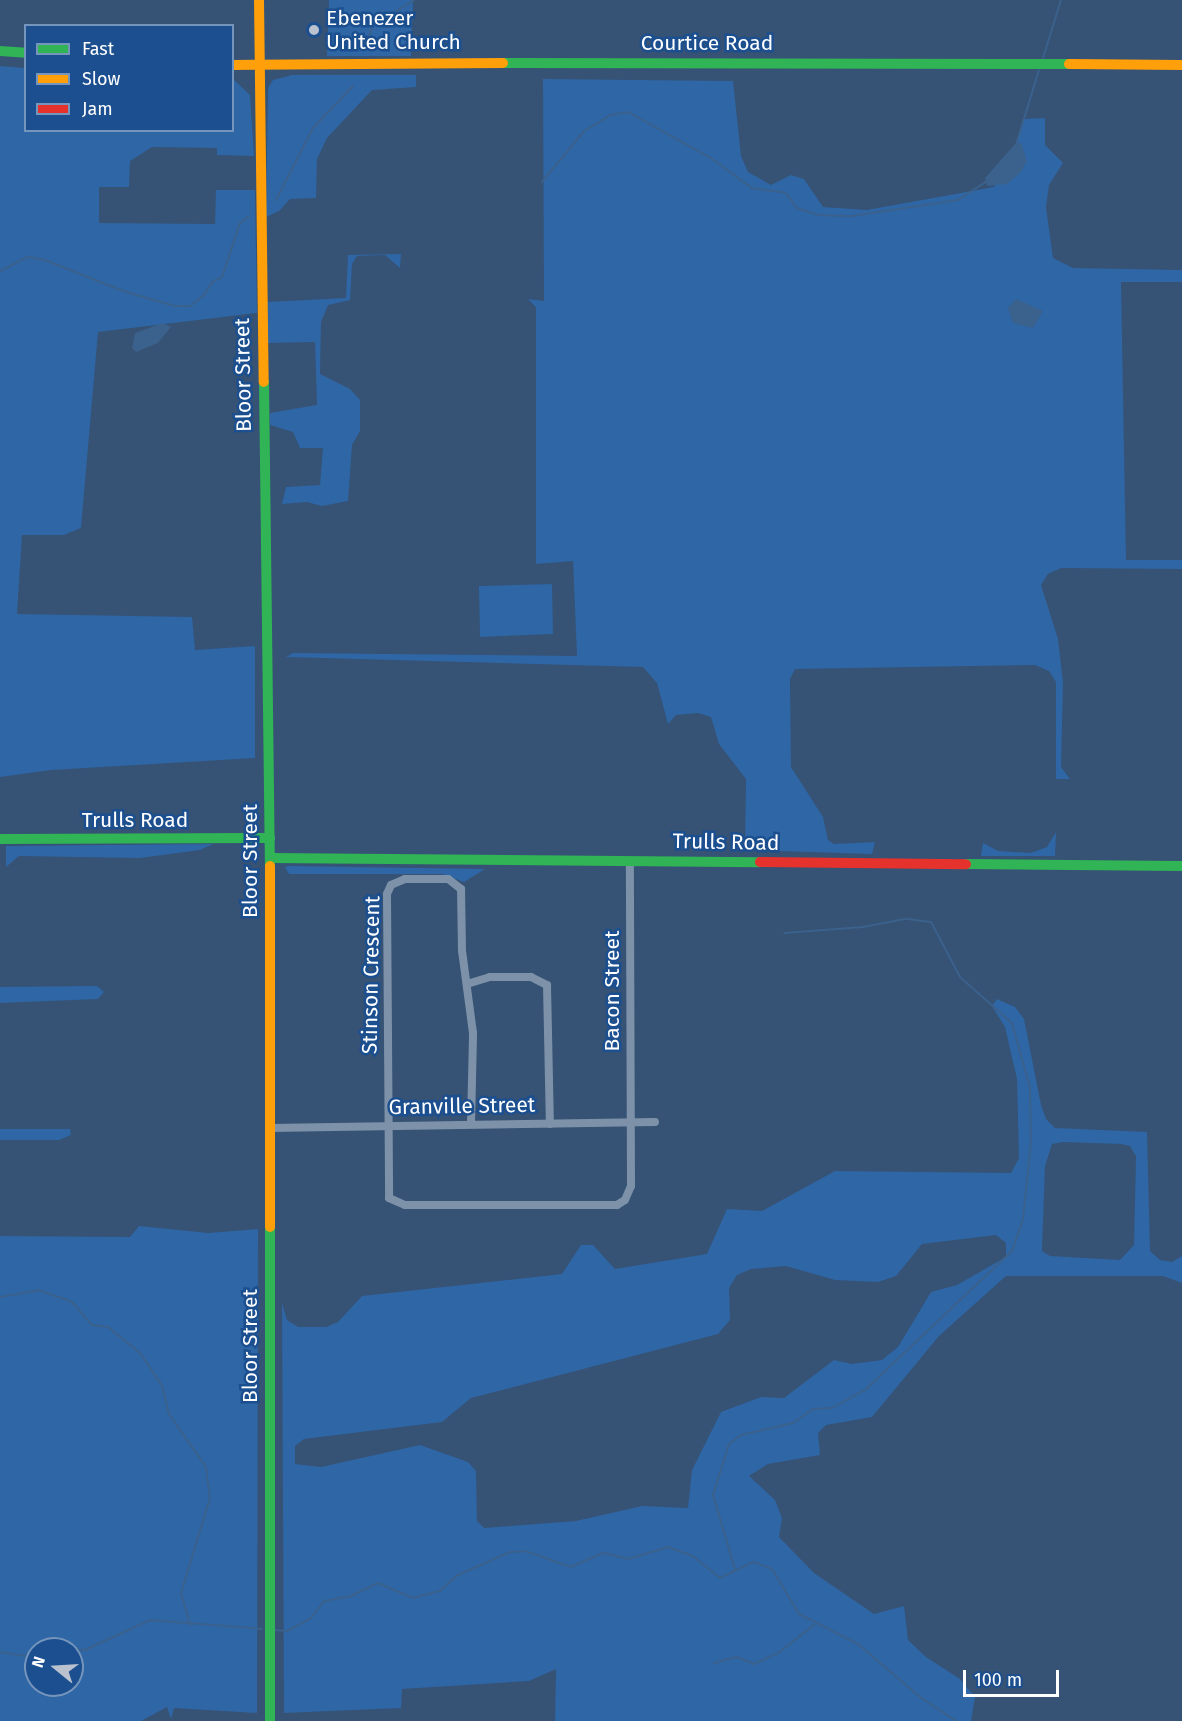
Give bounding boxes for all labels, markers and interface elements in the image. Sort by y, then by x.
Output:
place label: Ebenezer United Church [326,5,461,55]
marker: Ebenezer United Church [307,23,321,37]
legend [24,24,234,132]
street label: Courtice Road [641,30,773,56]
text: Fast [82,38,114,60]
text: Slow [82,68,120,90]
text: Jam [82,98,113,120]
street label: Bloor Street [229,318,257,432]
street label: Bloor Street [237,804,263,918]
street label: Trulls Road [82,807,188,833]
street label: Trulls Road [672,828,780,856]
street label: Stinson Crescent [357,896,385,1054]
street label: Bacon Street [599,931,625,1051]
street label: Granville Street [388,1092,536,1120]
street label: Bloor Street [237,1289,263,1403]
north arrow [24,1637,84,1697]
text: N [28,1654,49,1670]
scale bar [966,1658,1062,1696]
text: 100 m [974,1669,1022,1691]

